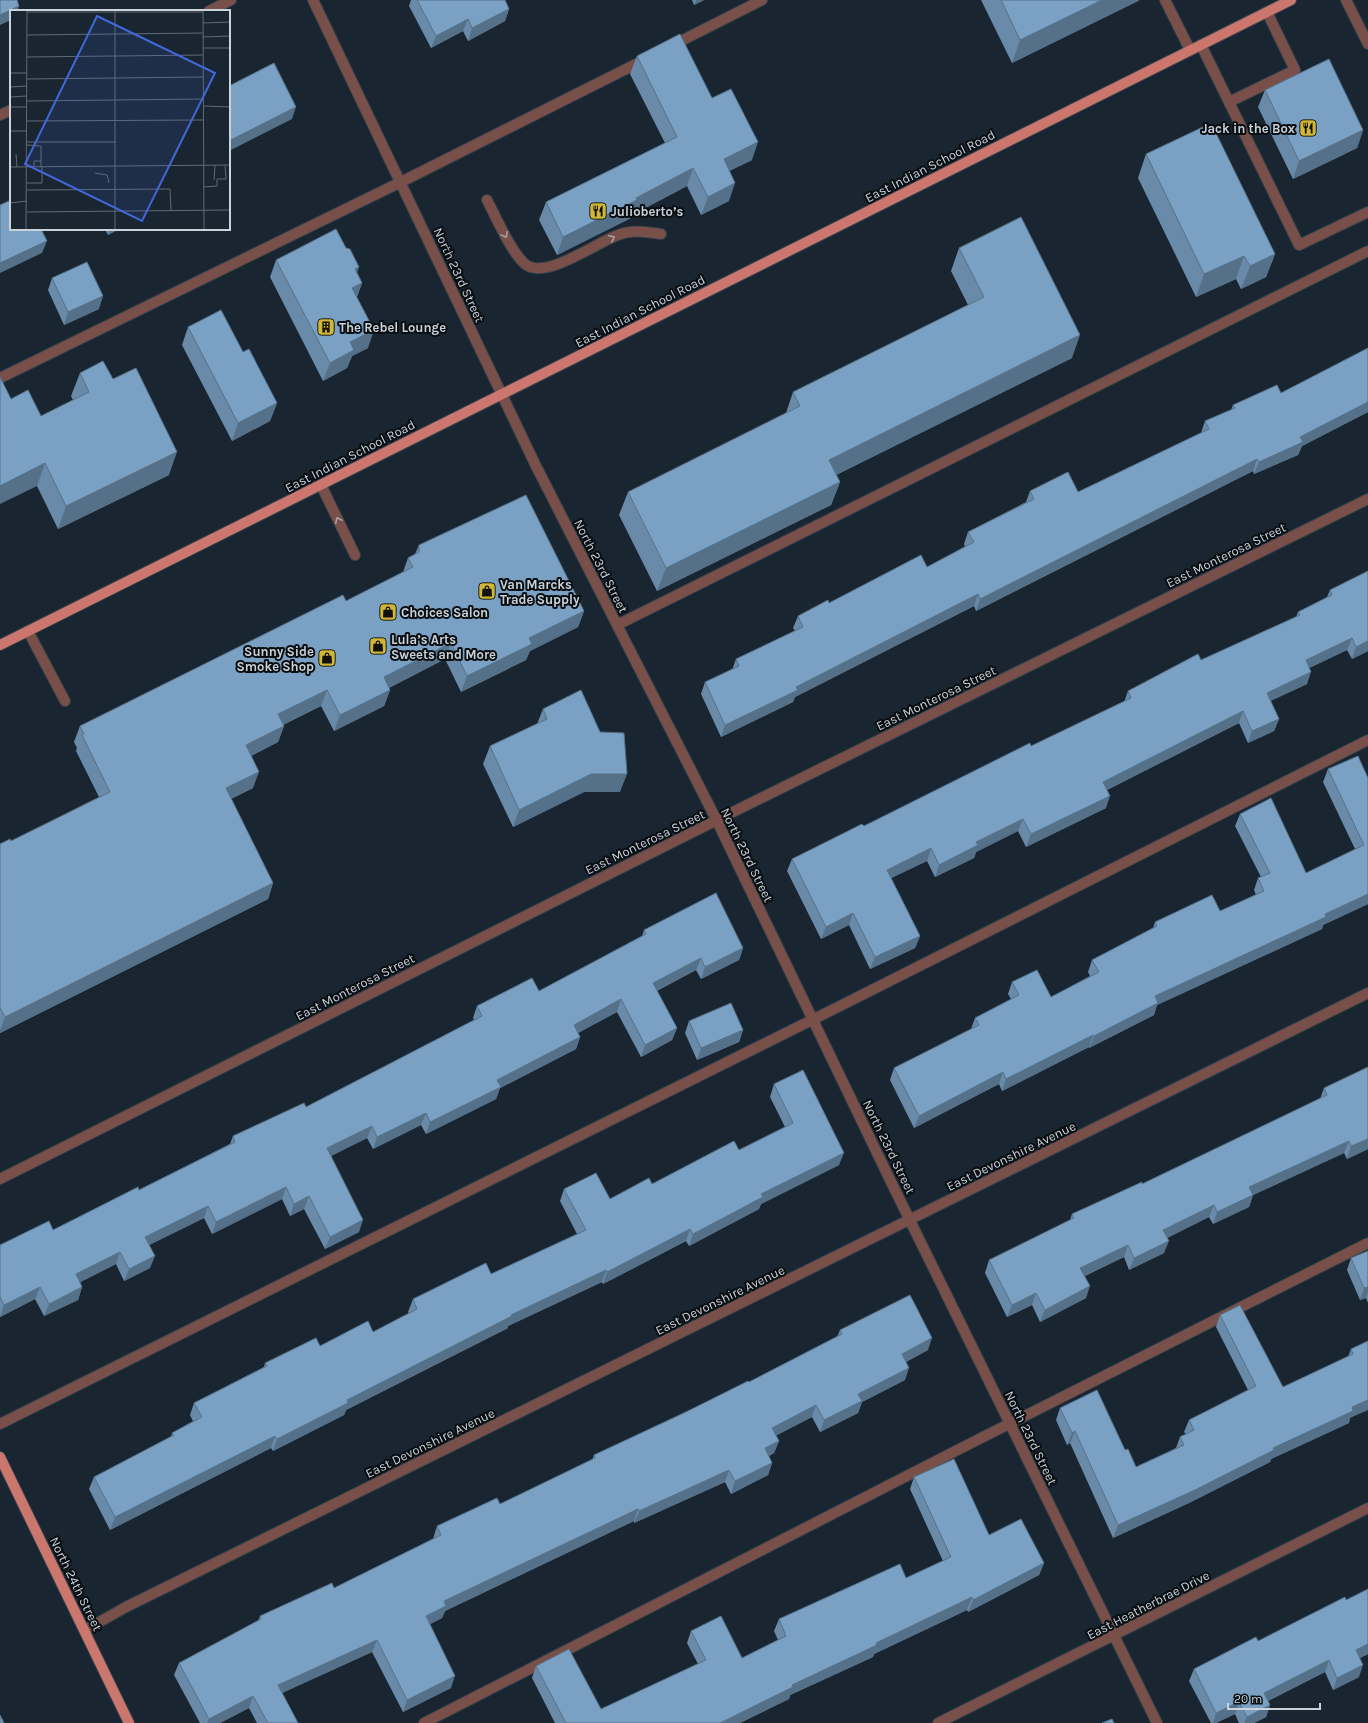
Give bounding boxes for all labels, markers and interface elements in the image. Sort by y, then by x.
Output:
inset map [10,10,230,230]
restaurant icon: Jack in the Box [1298,118,1318,138]
place label: Jack in the Box [1202,121,1295,136]
street label: East Indian School Road [863,127,997,205]
restaurant icon: Julioberto’s [588,201,608,221]
place label: Julioberto’s [611,204,683,219]
street label: North 23rd Street [430,225,488,325]
one-way arrow [500,231,508,238]
one-way arrow [608,235,616,242]
street label: East Indian School Road [573,272,707,350]
building icon: The Rebel Lounge [316,317,336,337]
place label: The Rebel Lounge [339,320,446,335]
street label: East Indian School Road [283,417,417,495]
one-way arrow [335,517,343,524]
street label: North 23rd Street [571,517,631,615]
street label: East Monterosa Street [1164,519,1288,591]
place label: Van Marcks Trade Supply [500,577,580,607]
shop icon: Van Marcks Trade Supply [477,581,497,601]
shop icon: Choices Salon [378,602,398,622]
place label: Choices Salon [401,605,488,620]
place label: Lula’s Arts Sweets and More [391,632,496,662]
shop icon: Lula’s Arts Sweets and More [368,636,388,656]
place label: Sunny Side Smoke Shop [236,644,314,674]
shop icon: Sunny Side Smoke Shop [317,648,337,668]
street label: East Monterosa Street [874,662,998,734]
street label: North 23rd Street [718,805,776,905]
street label: East Monterosa Street [583,806,707,878]
street label: East Monterosa Street [293,950,417,1024]
street label: North 23rd Street [860,1097,918,1197]
street label: East Devonshire Avenue [944,1118,1078,1194]
street label: East Devonshire Avenue [653,1262,787,1338]
street label: North 23rd Street [1002,1388,1060,1488]
street label: East Devonshire Avenue [363,1405,497,1481]
street label: North 24th Street [47,1535,105,1634]
street label: East Heatherbrae Drive [1084,1567,1212,1642]
scale bar [1228,1685,1320,1711]
text: 20 m [1234,1692,1262,1706]

